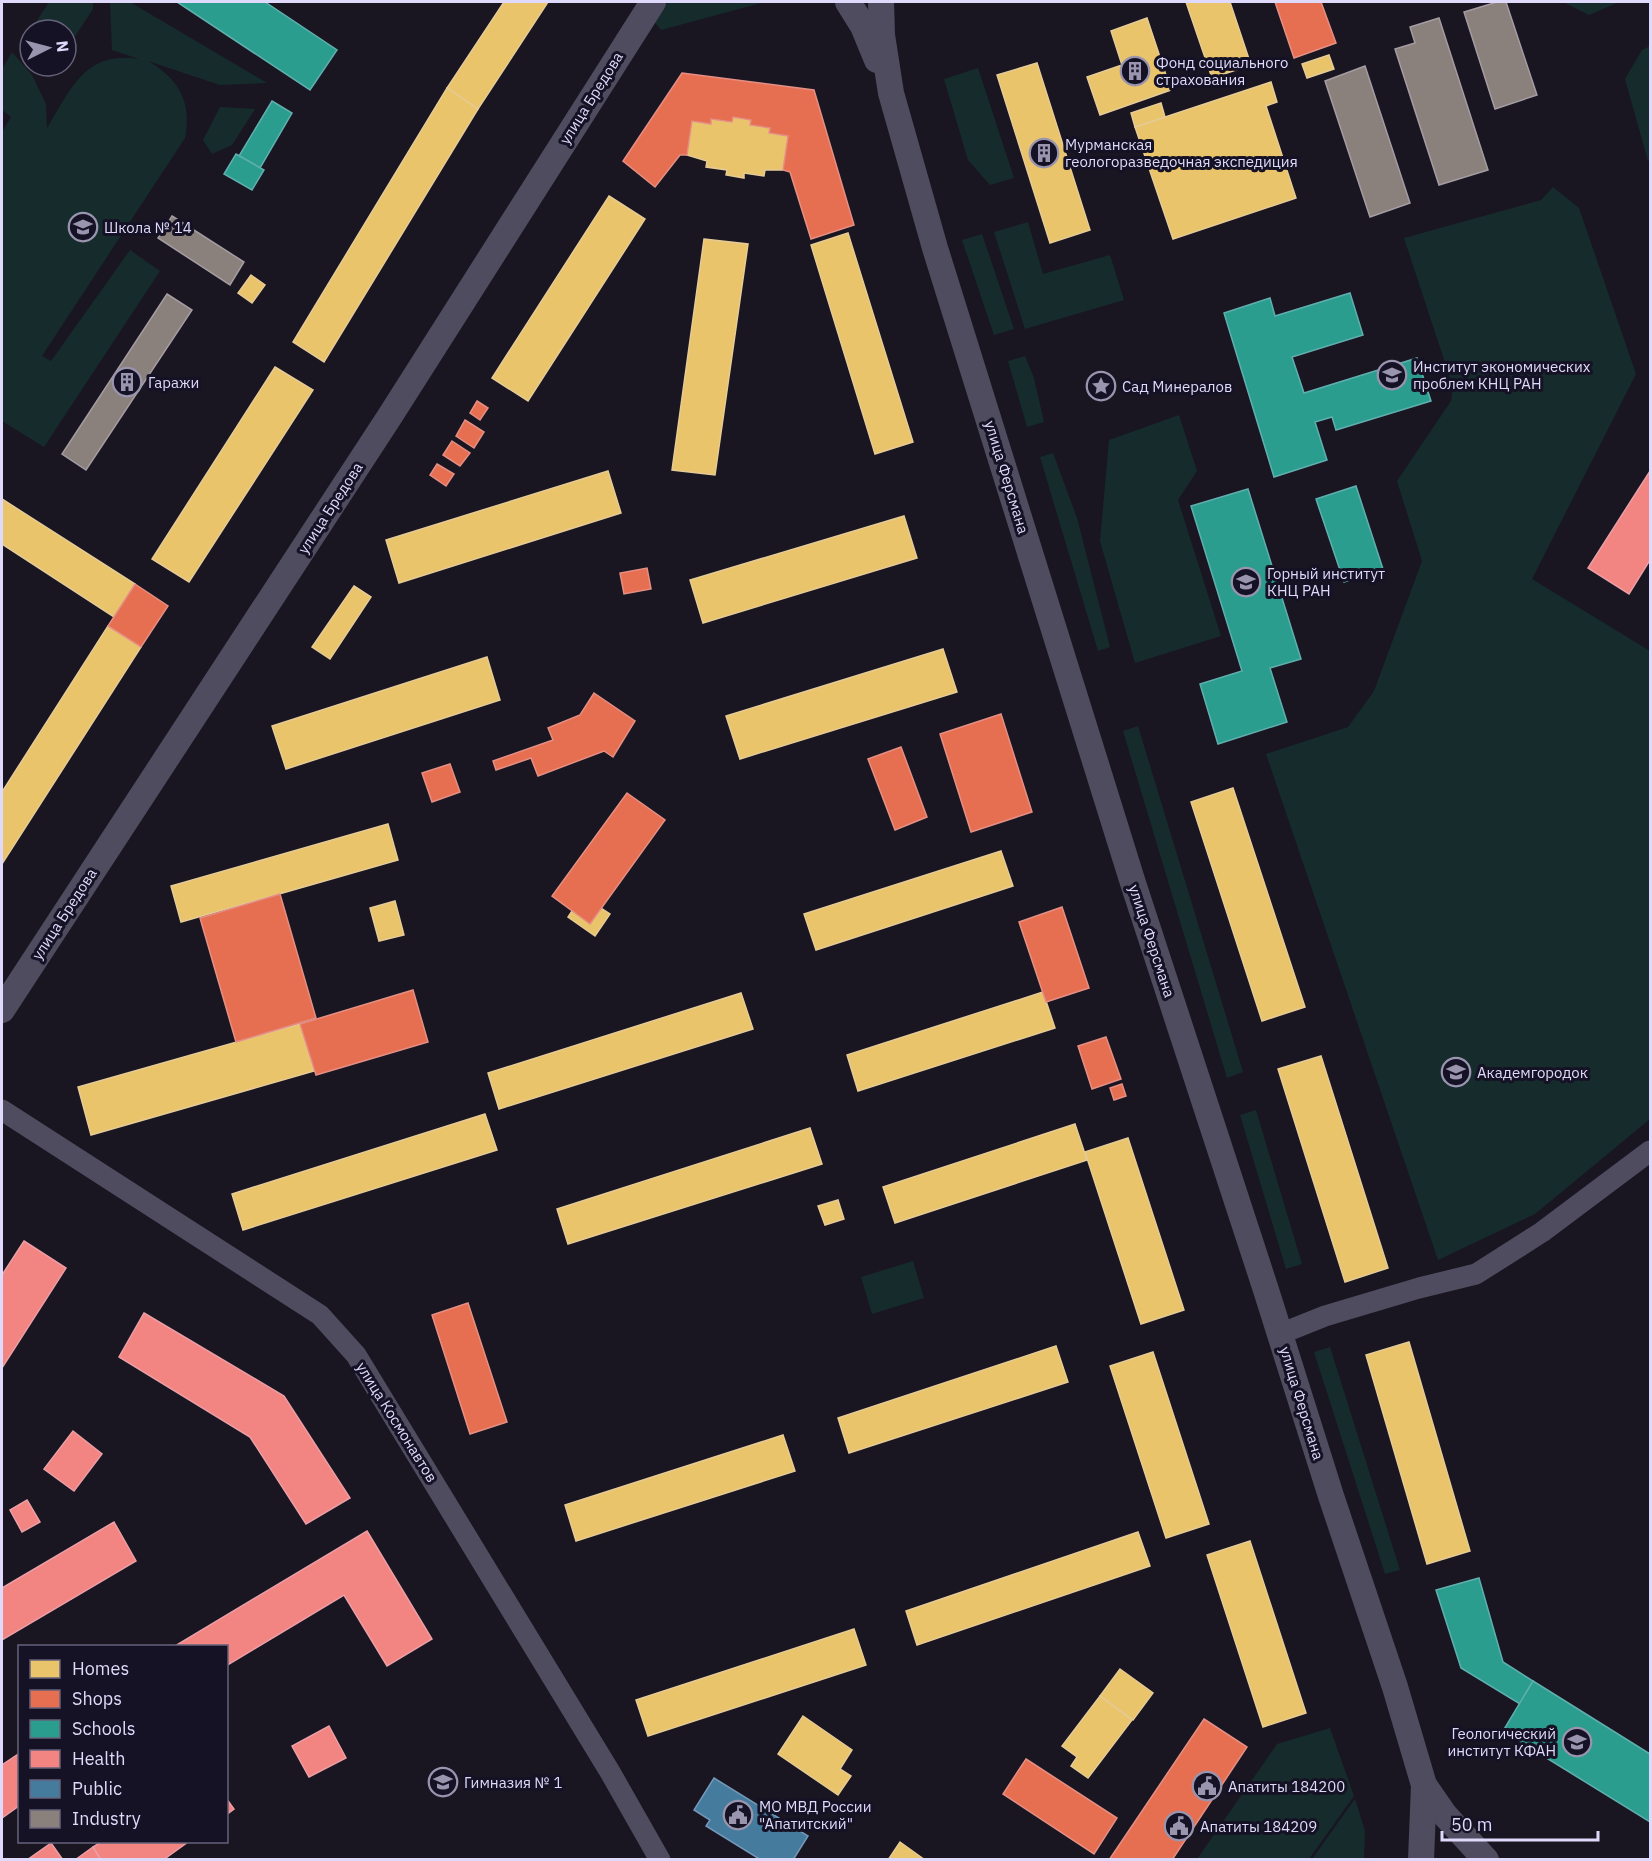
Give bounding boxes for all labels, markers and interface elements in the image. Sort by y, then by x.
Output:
north arrow [18,18,78,78]
text: N [52,40,73,53]
street label: улица Бредова [555,48,627,148]
place label: Фонд социального страхования [1156,53,1288,89]
building icon: Фонд социального страхования [1119,55,1151,87]
place label: Мурманская геологоразведочная экспедиция [1065,135,1298,171]
building icon: Мурманская геологоразведочная экспедиция [1028,137,1060,169]
school or university icon: Школа № 14 [67,211,99,243]
place label: Школа № 14 [104,218,192,237]
place label: Институт экономических проблем КНЦ РАН [1413,357,1591,393]
school or university icon: Институт экономических проблем КНЦ РАН [1376,359,1408,391]
building icon: Гаражи [111,366,143,398]
place icon: Сад Минералов [1085,370,1117,402]
place label: Гаражи [148,373,199,392]
place label: Сад Минералов [1122,377,1232,396]
street label: улица Ферсмана [981,418,1033,536]
street label: улица Бредова [293,459,367,557]
place label: Горный институт КНЦ РАН [1267,564,1385,600]
school or university icon: Горный институт КНЦ РАН [1230,566,1262,598]
street label: улица Бредова [27,865,101,963]
street label: улица Ферсмана [1125,882,1179,1000]
school or university icon: Академгородок [1440,1056,1472,1088]
place label: Академгородок [1477,1063,1588,1082]
street label: улица Ферсмана [1276,1344,1328,1462]
street label: улица Космонавтов [352,1358,442,1486]
legend [18,1645,228,1843]
text: Homes [72,1657,129,1680]
text: Shops [72,1687,122,1710]
text: Schools [72,1717,136,1740]
place label: Геологический институт КФАН [1447,1724,1556,1760]
school or university icon: Геологический институт КФАН [1561,1726,1593,1758]
text: Health [72,1747,126,1770]
school or university icon: Гимназия № 1 [427,1766,459,1798]
public building icon: Апатиты 184200 [1191,1770,1223,1802]
place label: Гимназия № 1 [464,1773,563,1792]
text: Public [72,1777,122,1800]
place label: Апатиты 184200 [1228,1777,1345,1796]
place label: МО МВД России "Апатитский" [759,1797,872,1833]
public building icon: МО МВД России "Апатитский" [722,1799,754,1831]
scale bar [1442,1804,1598,1842]
text: Industry [72,1807,141,1830]
public building icon: Апатиты 184209 [1163,1810,1195,1842]
text: 50 m [1451,1813,1493,1836]
place label: Апатиты 184209 [1200,1817,1317,1836]

